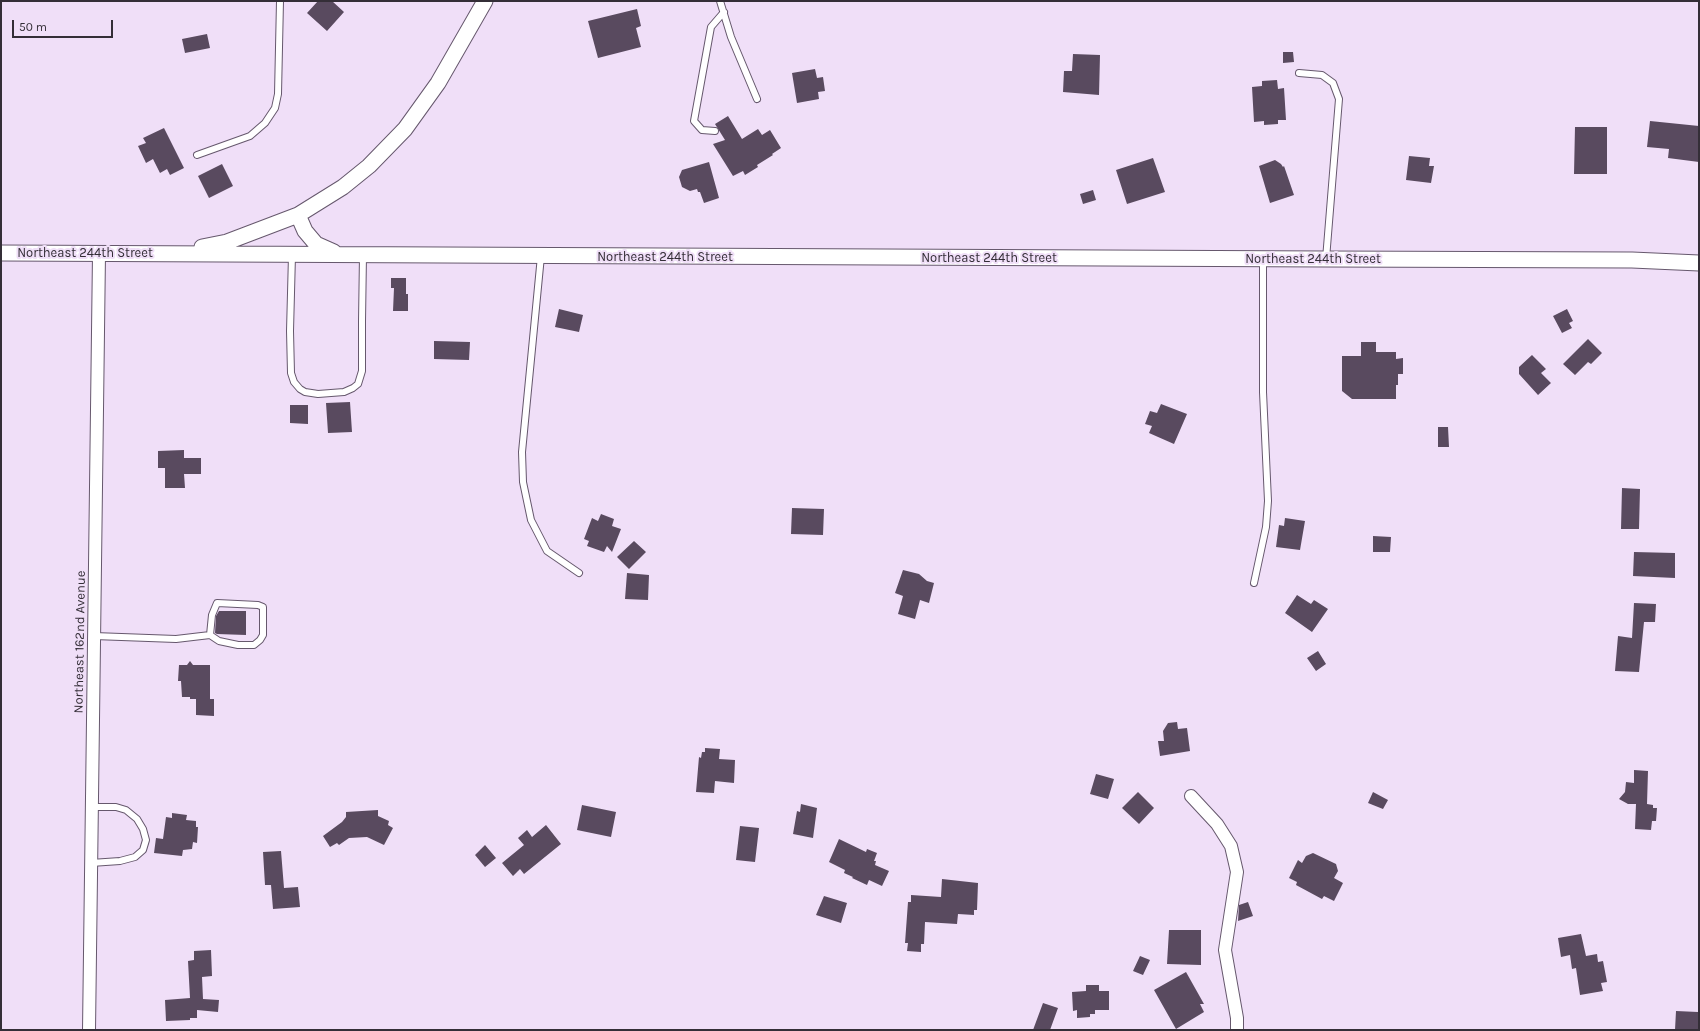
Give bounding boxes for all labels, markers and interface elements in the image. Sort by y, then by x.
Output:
scale bar [14,12,115,38]
text: 50 m [19,20,47,34]
street label: Northeast 244th Street [17,245,153,261]
street label: Northeast 244th Street [597,249,733,265]
street label: Northeast 244th Street [921,250,1057,266]
street label: Northeast 244th Street [1245,251,1381,267]
street label: Northeast 162nd Avenue [71,570,89,714]

